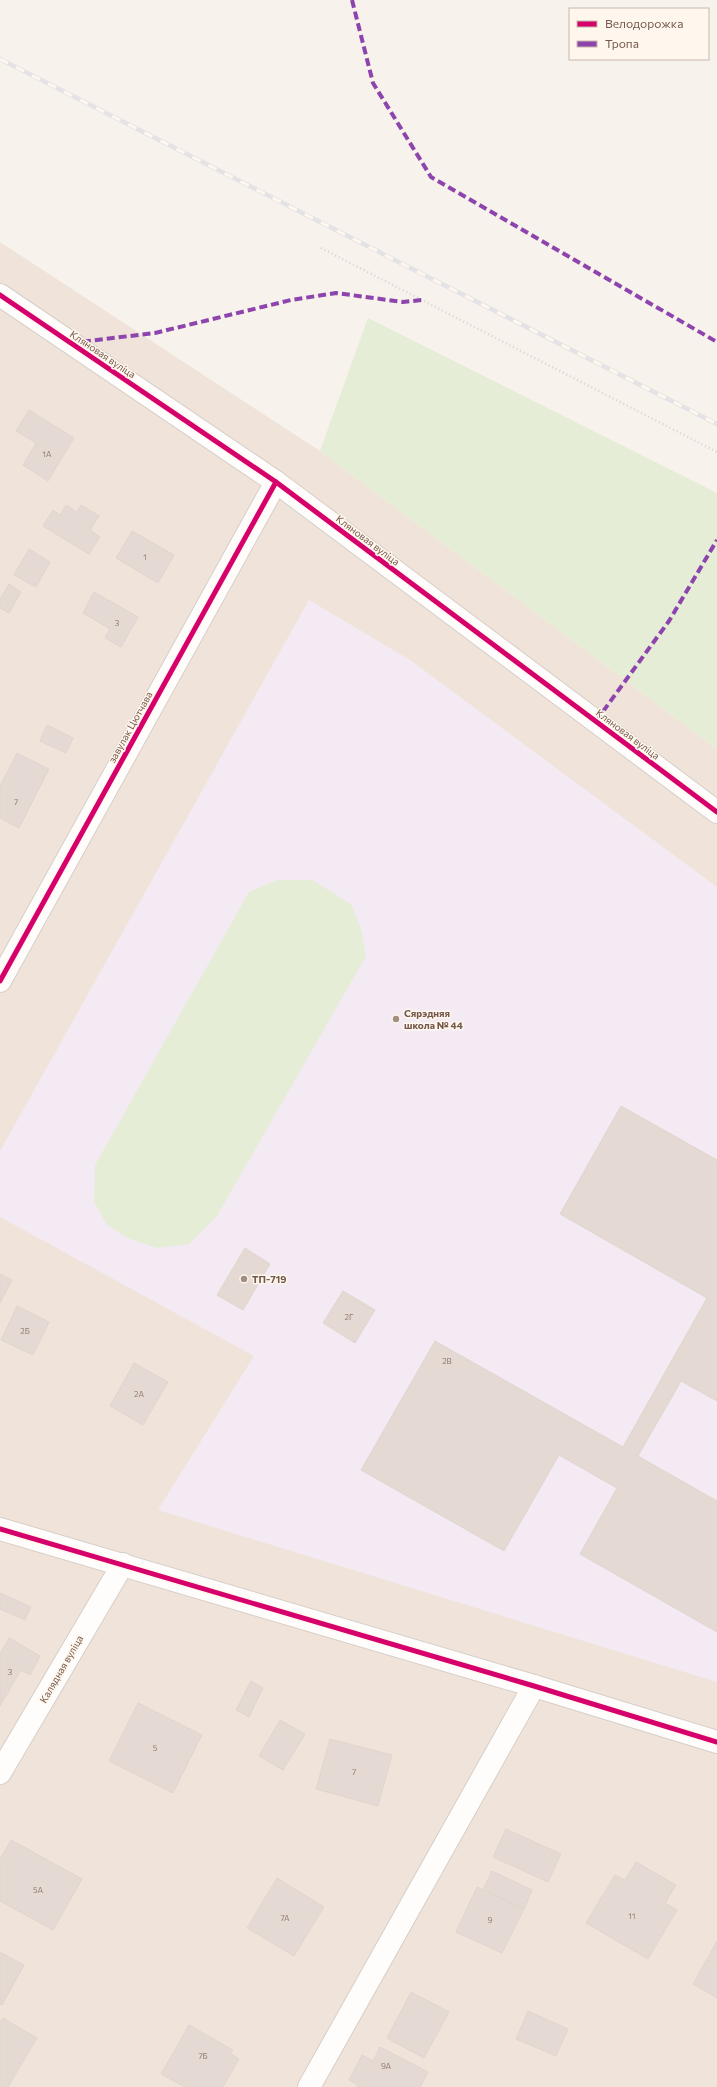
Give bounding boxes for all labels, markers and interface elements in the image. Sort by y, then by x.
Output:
legend [569,8,709,60]
text: Велодорожка [605,16,683,30]
text: Тропа [605,36,639,50]
street label: Кляновая вуліца [68,328,138,380]
house number: 1А [43,449,52,459]
street label: Кляновая вуліца [334,512,402,568]
house number: 1 [143,552,147,562]
house number: 3 [115,618,120,628]
street label: завулак Цютчава [105,689,155,765]
street label: Кляновая вуліца [594,706,662,762]
house number: 7 [14,797,18,807]
place label: Сярэдняя школа № 44 [404,1007,463,1031]
marker: Сярэдняя школа № 44 [391,1014,401,1024]
place label: ТП-719 [252,1273,286,1285]
marker: ТП-719 [239,1274,249,1284]
house number: 2Г [345,1312,354,1322]
house number: 2Б [20,1326,30,1336]
house number: 2В [442,1356,452,1366]
house number: 2А [134,1389,144,1399]
street label: Калядная вуліца [37,1633,85,1705]
house number: 3 [8,1667,13,1677]
house number: 5 [153,1743,158,1753]
house number: 7 [352,1767,356,1777]
house number: 5А [33,1885,43,1895]
house number: 11 [629,1911,635,1921]
house number: 7А [280,1913,290,1923]
house number: 9 [488,1915,493,1925]
house number: 7Б [198,2051,208,2061]
house number: 9А [381,2061,392,2071]

